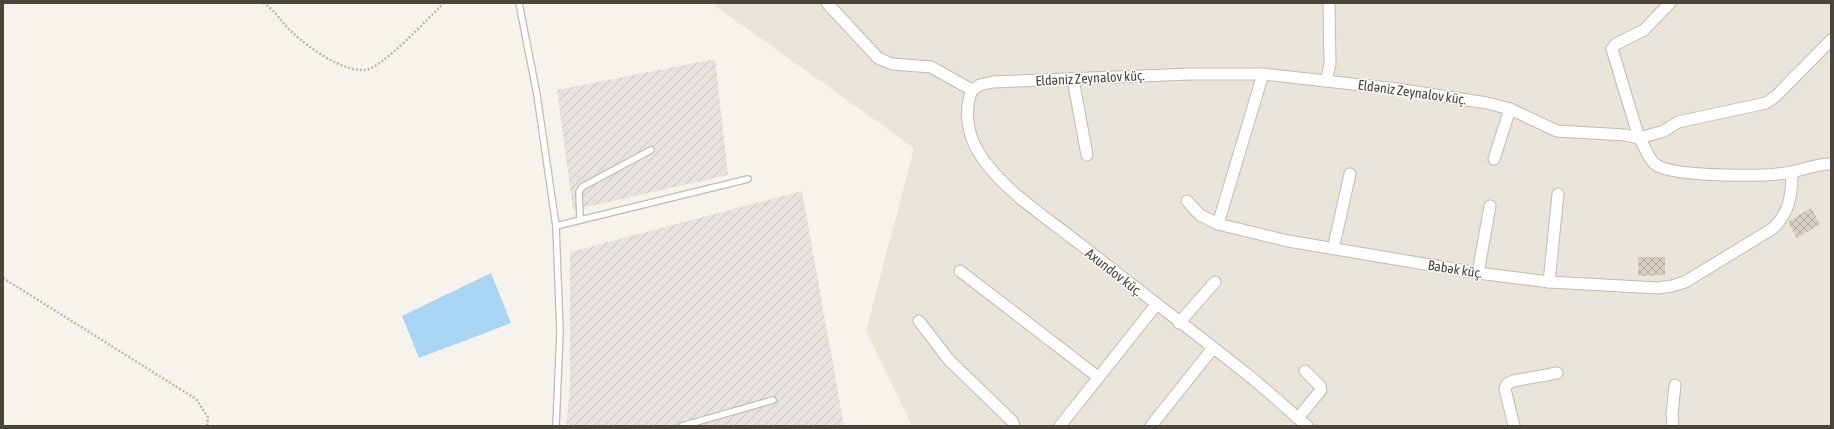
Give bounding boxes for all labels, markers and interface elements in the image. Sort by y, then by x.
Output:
street label: Eldəniz Zeynalov küç. [1035,67,1145,89]
street label: Eldəniz Zeynalov küç. [1357,76,1467,108]
street label: Axundov küç. [1083,245,1145,299]
street label: Babək küç. [1427,257,1483,281]

